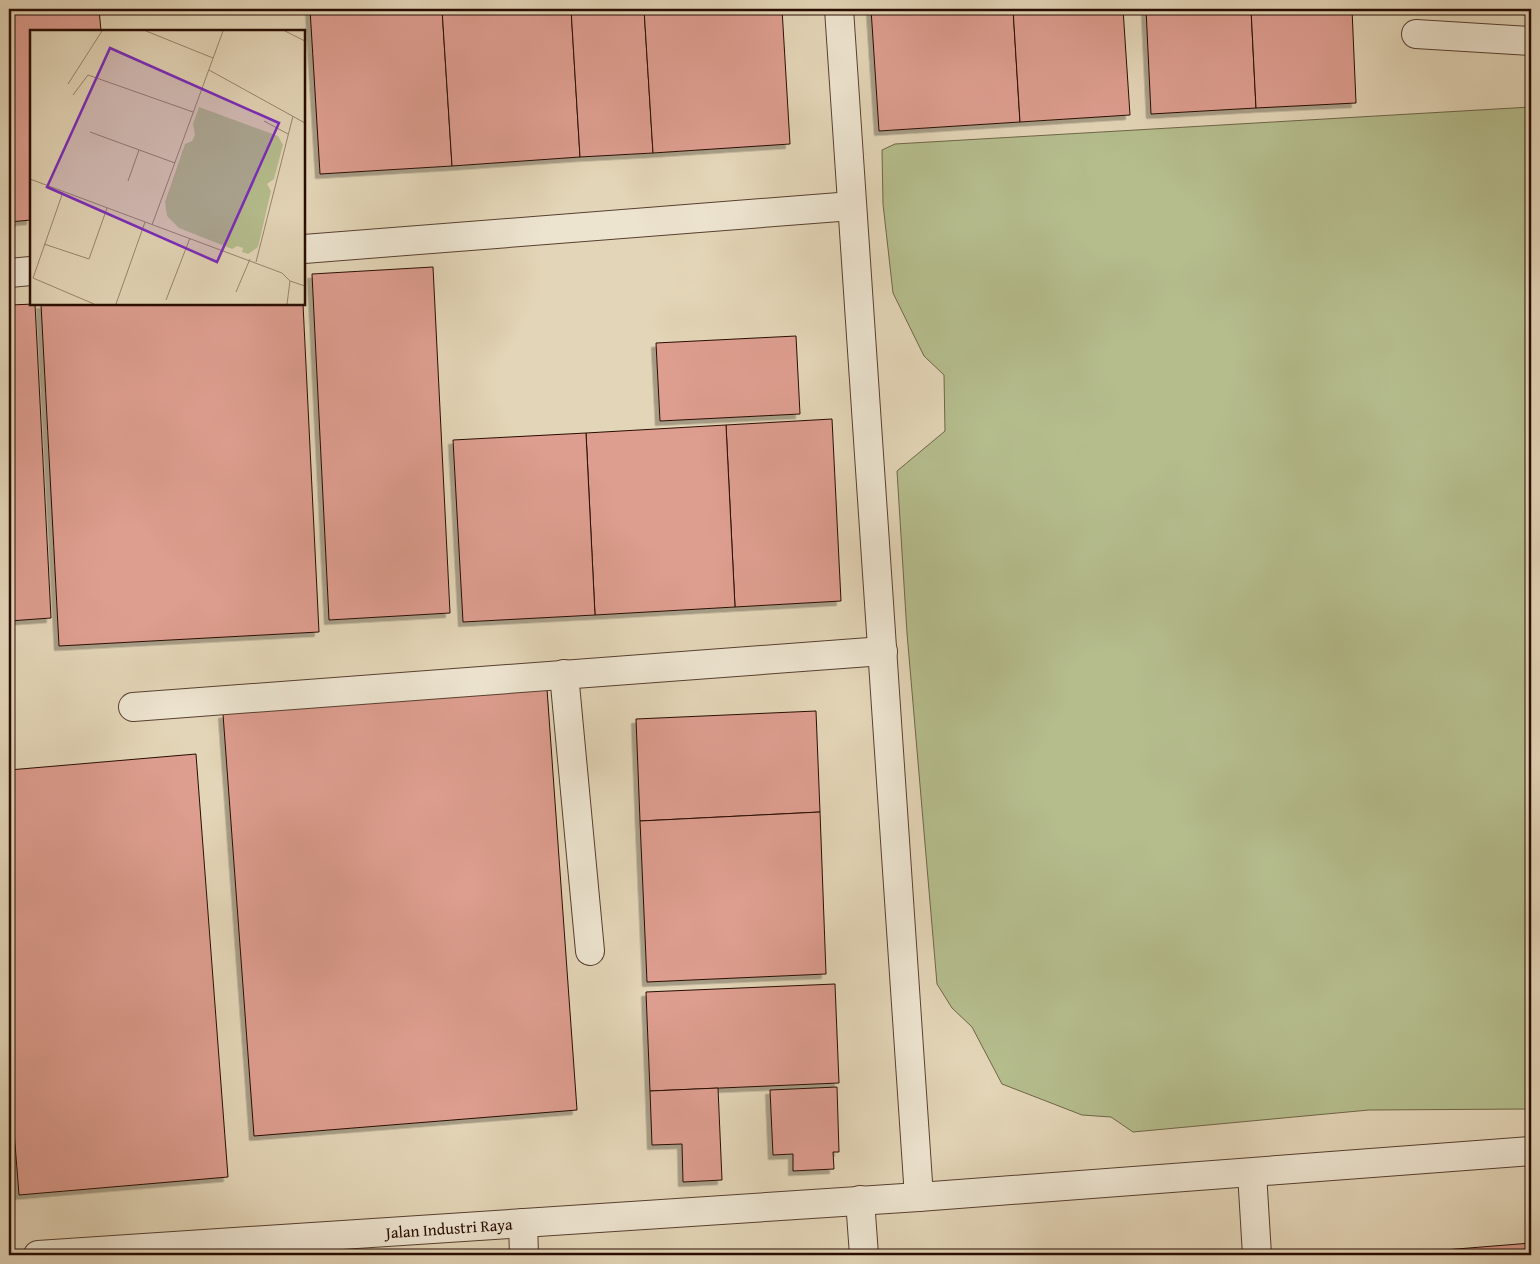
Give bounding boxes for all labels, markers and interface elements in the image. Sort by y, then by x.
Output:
inset map [30,30,305,305]
street label: Jalan Industri Raya [383,1212,514,1245]

